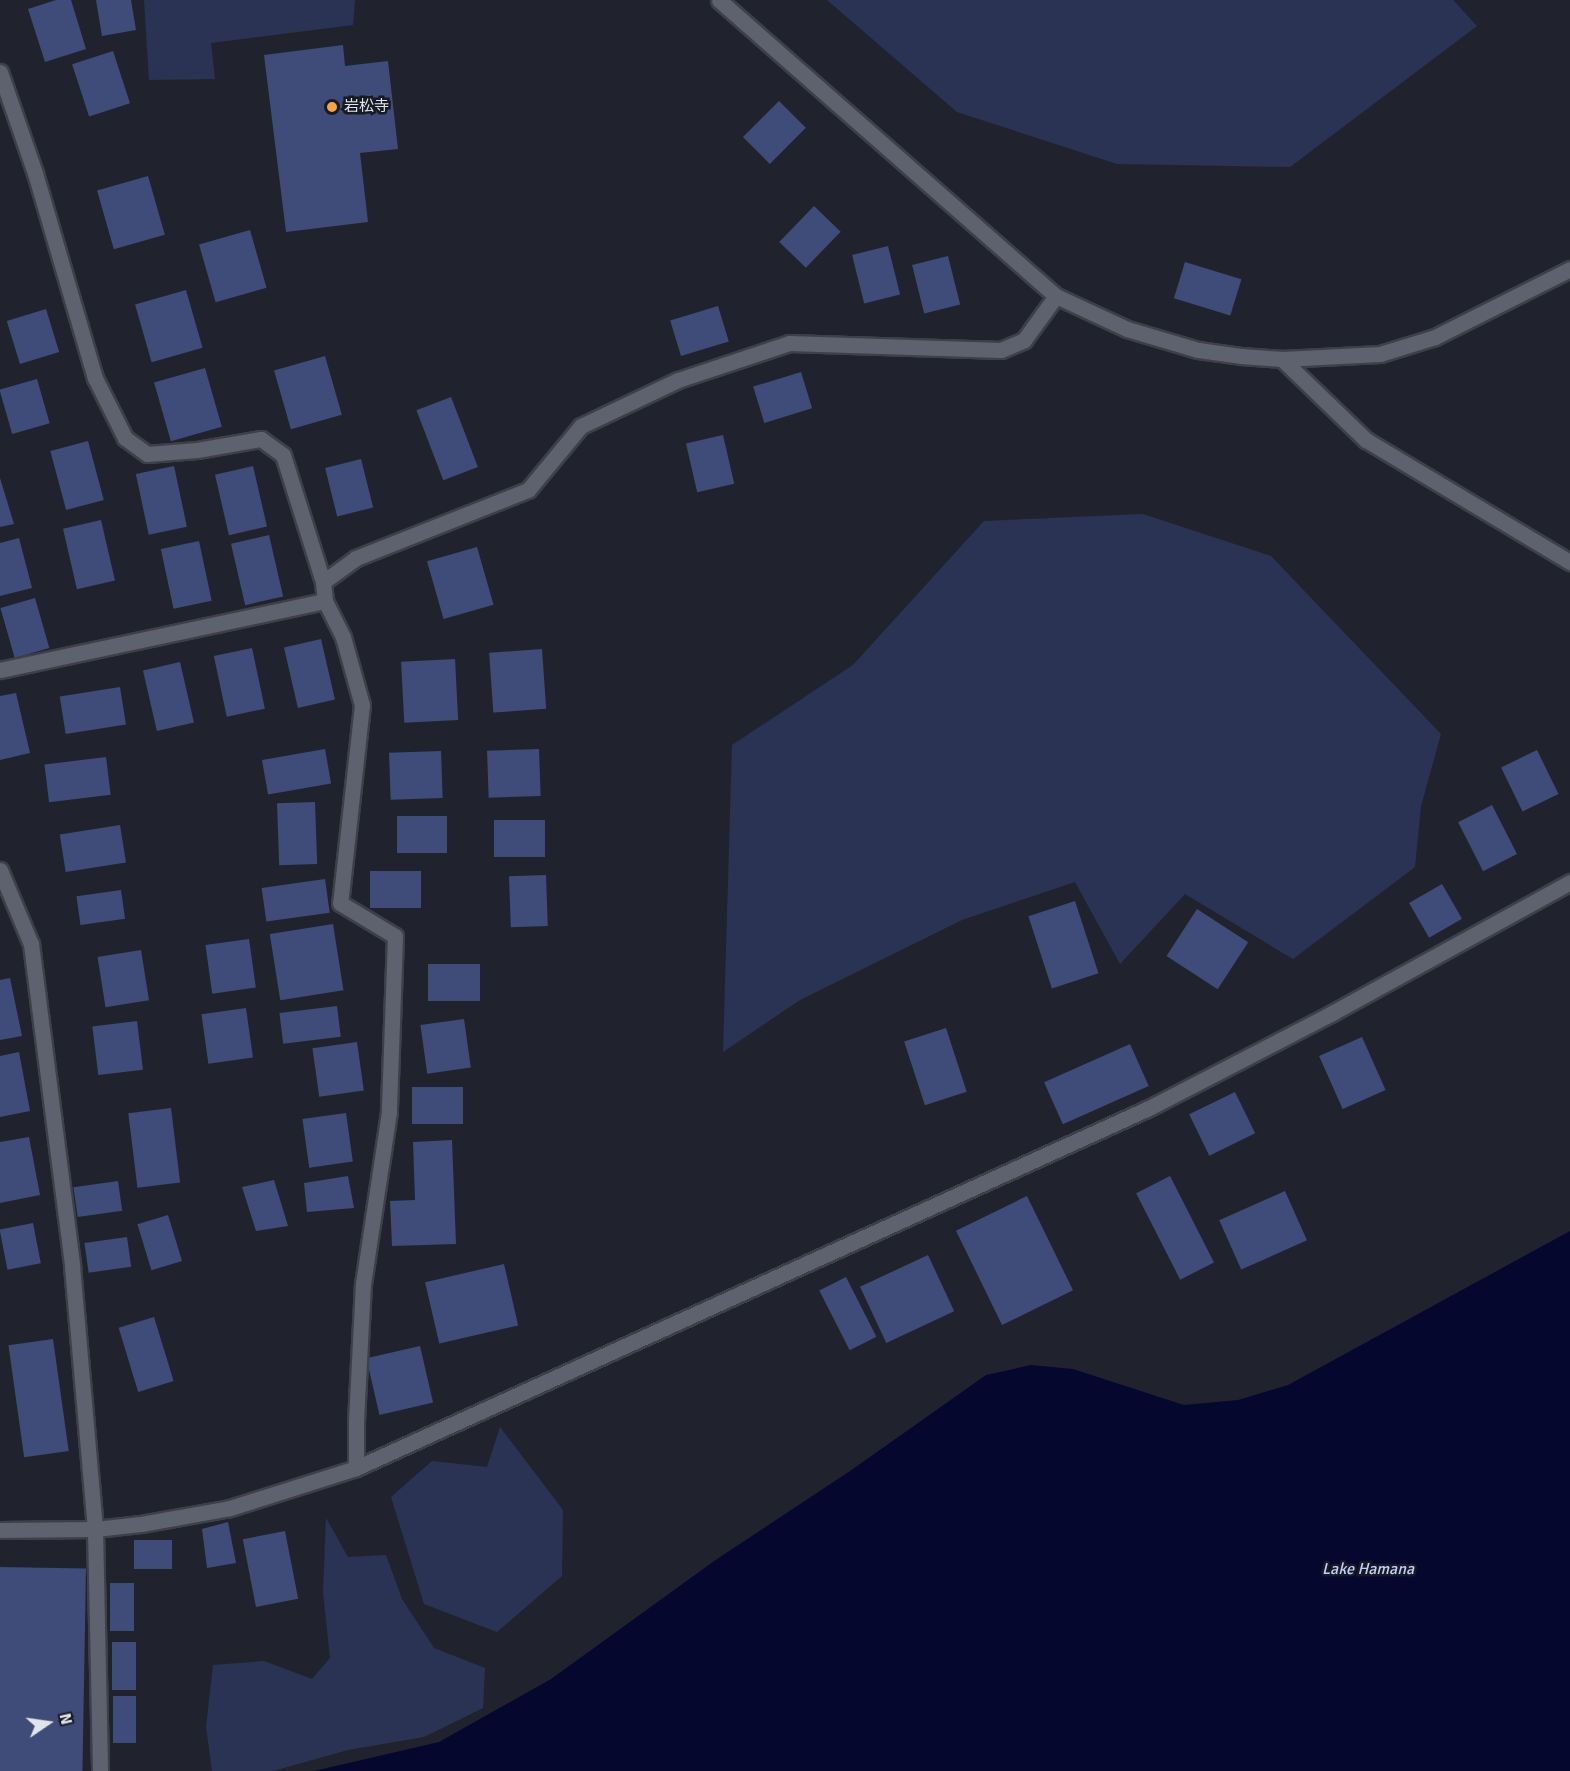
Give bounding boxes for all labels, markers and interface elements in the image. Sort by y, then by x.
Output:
place label: 岩松寺 [344,98,389,116]
marker: 岩松寺 [325,100,339,114]
water label: Lake Hamana [1322,1559,1414,1579]
north arrow [18,1693,78,1753]
text: N [55,1711,77,1727]

